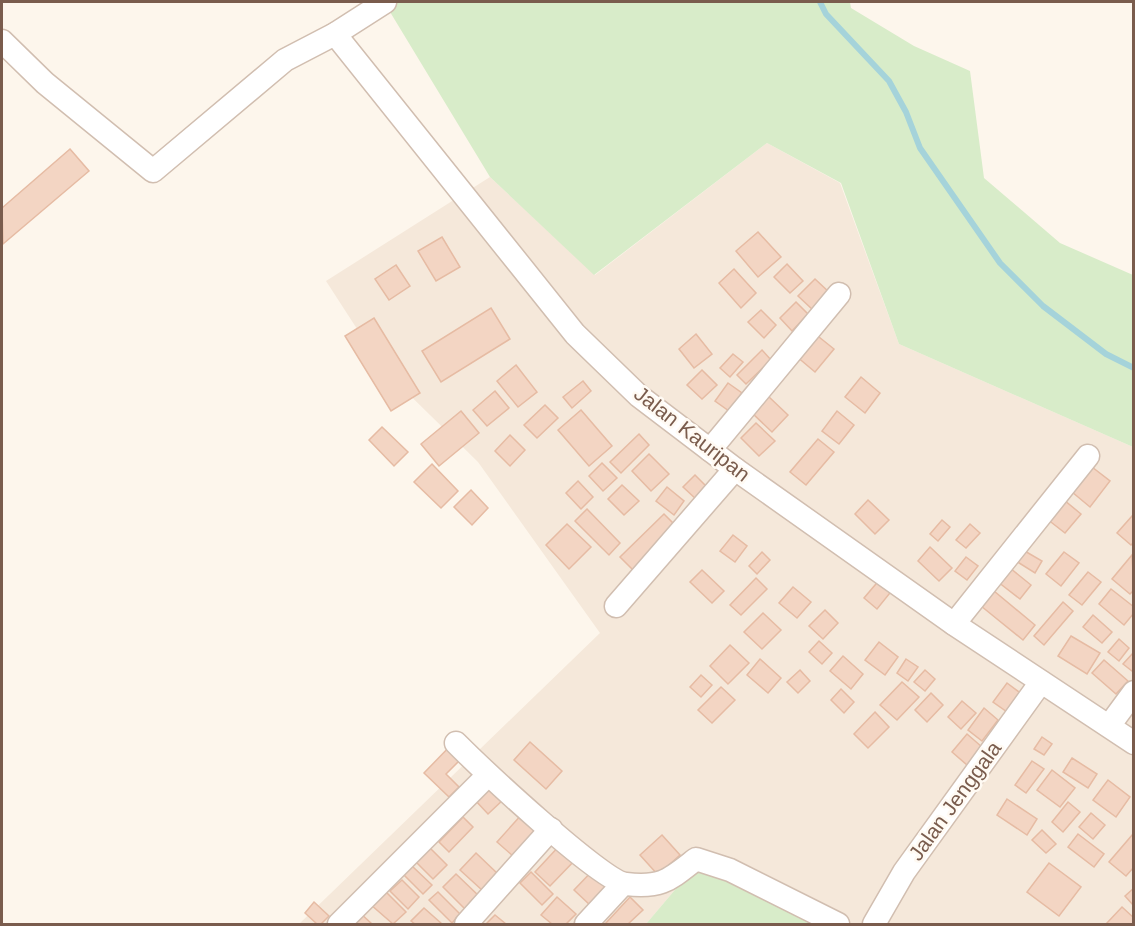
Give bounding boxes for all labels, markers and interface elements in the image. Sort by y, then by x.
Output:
street label: Jalan Kauripan [630,381,755,486]
street label: Jalan Jenggala [904,737,1006,865]

